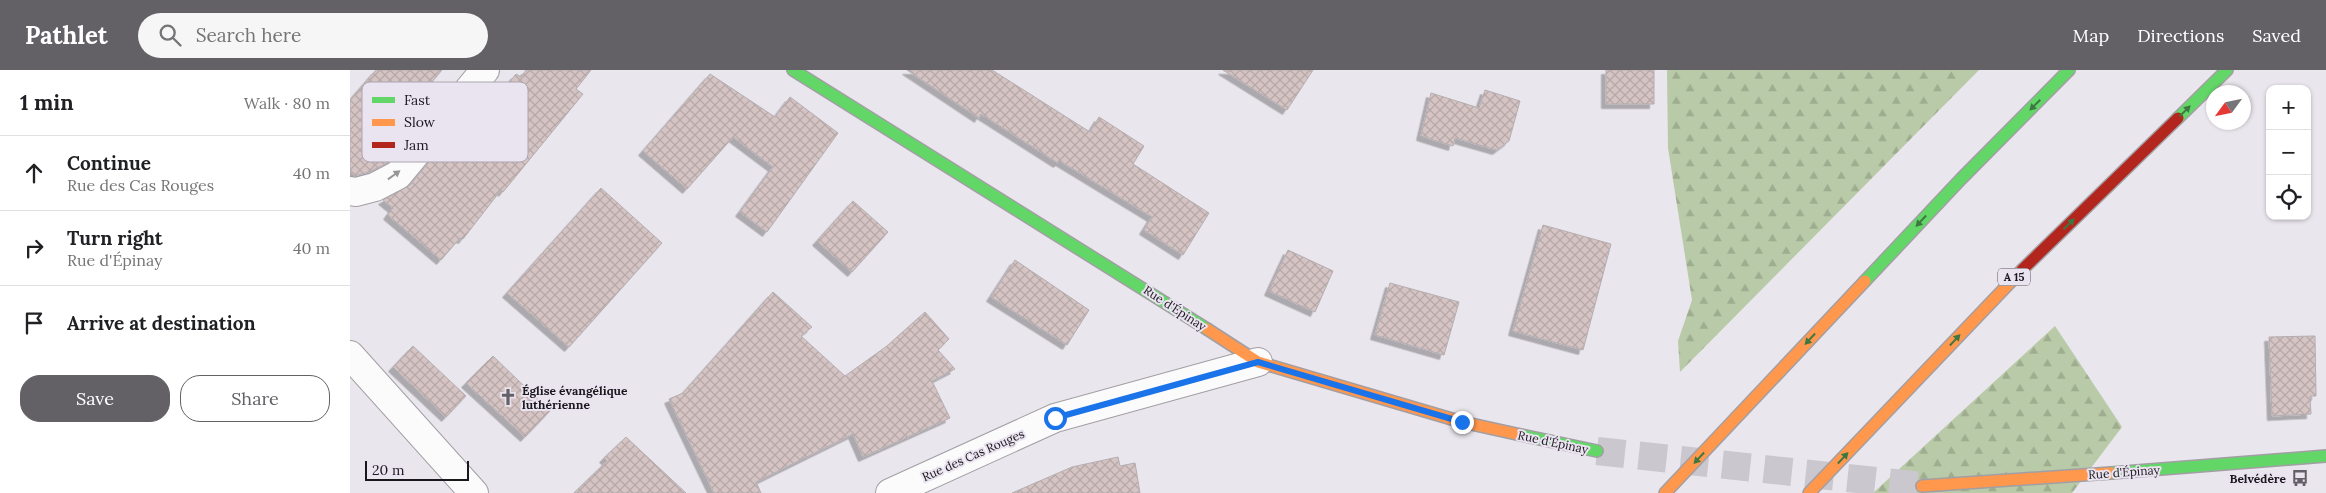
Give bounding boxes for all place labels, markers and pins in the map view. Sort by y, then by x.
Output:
place label: Église évangélique luthérienne [522,383,628,412]
church icon: Église évangélique luthérienne [498,387,518,407]
bus stop icon: Belvédère [2290,468,2310,488]
place label: Belvédère [2229,471,2287,486]

